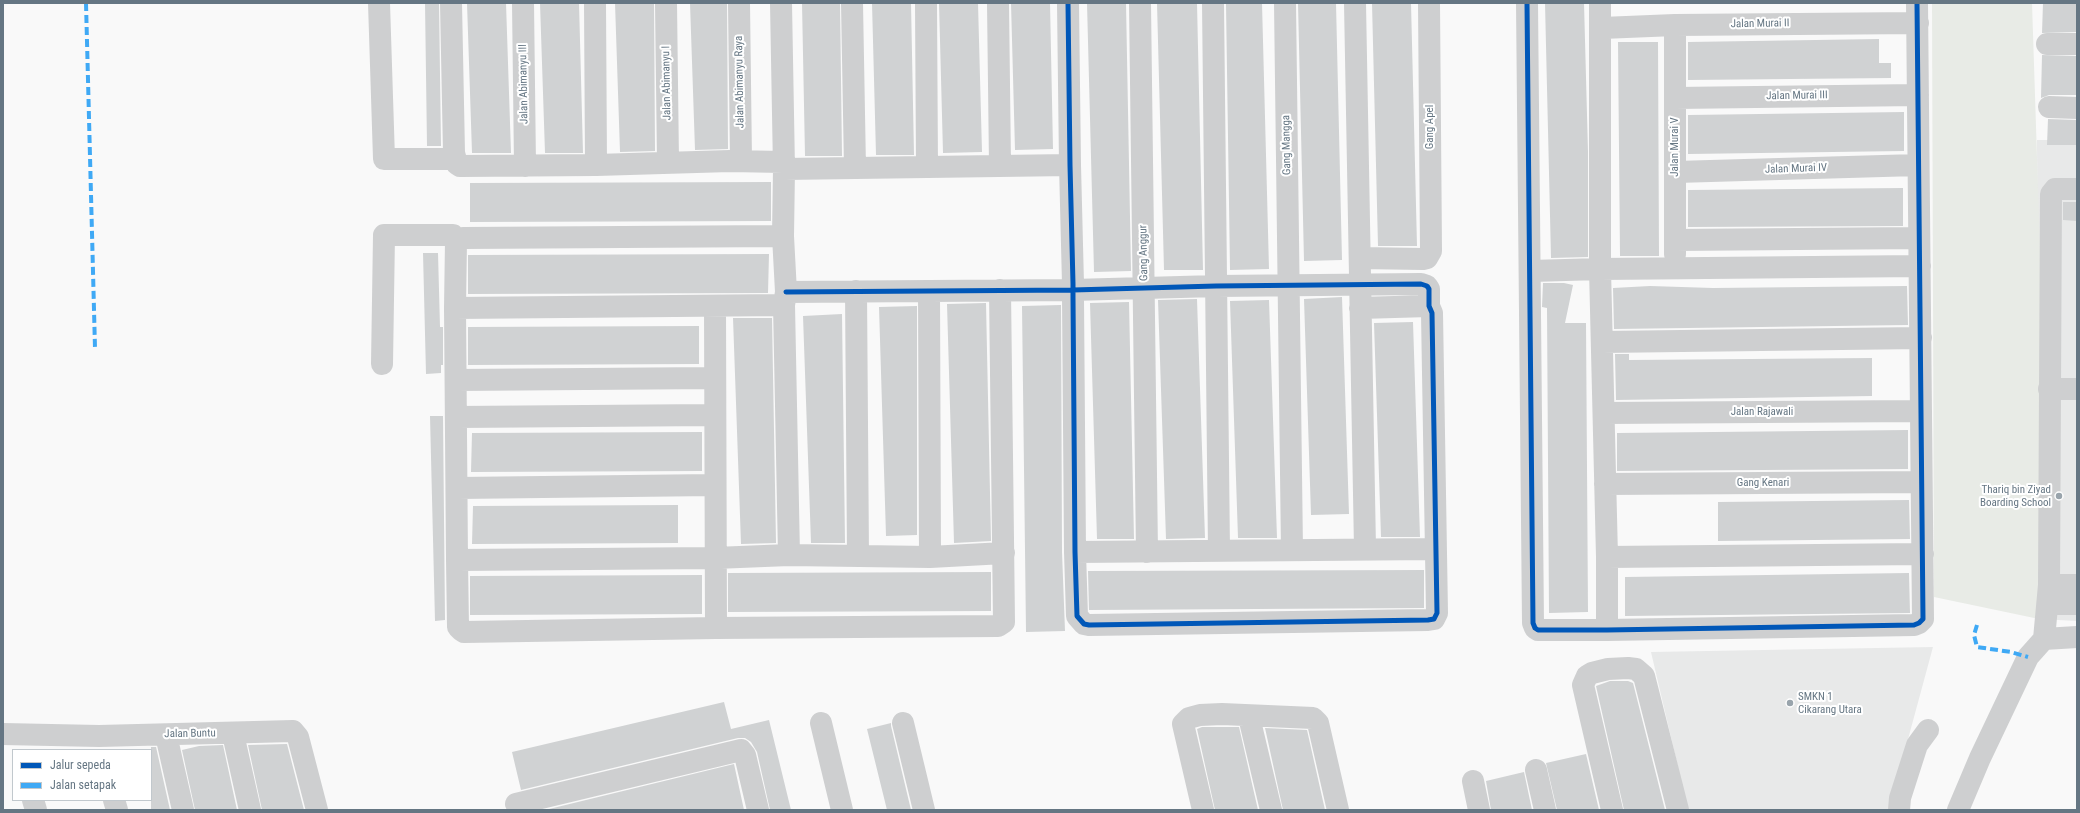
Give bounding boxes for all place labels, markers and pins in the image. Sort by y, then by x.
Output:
place label: Thariq bin Ziyad Boarding School [1980,483,2051,509]
marker: Thariq bin Ziyad Boarding School [2054,491,2064,501]
place label: SMKN 1 Cikarang Utara [1798,690,1862,716]
marker: SMKN 1 Cikarang Utara [1785,698,1795,708]

